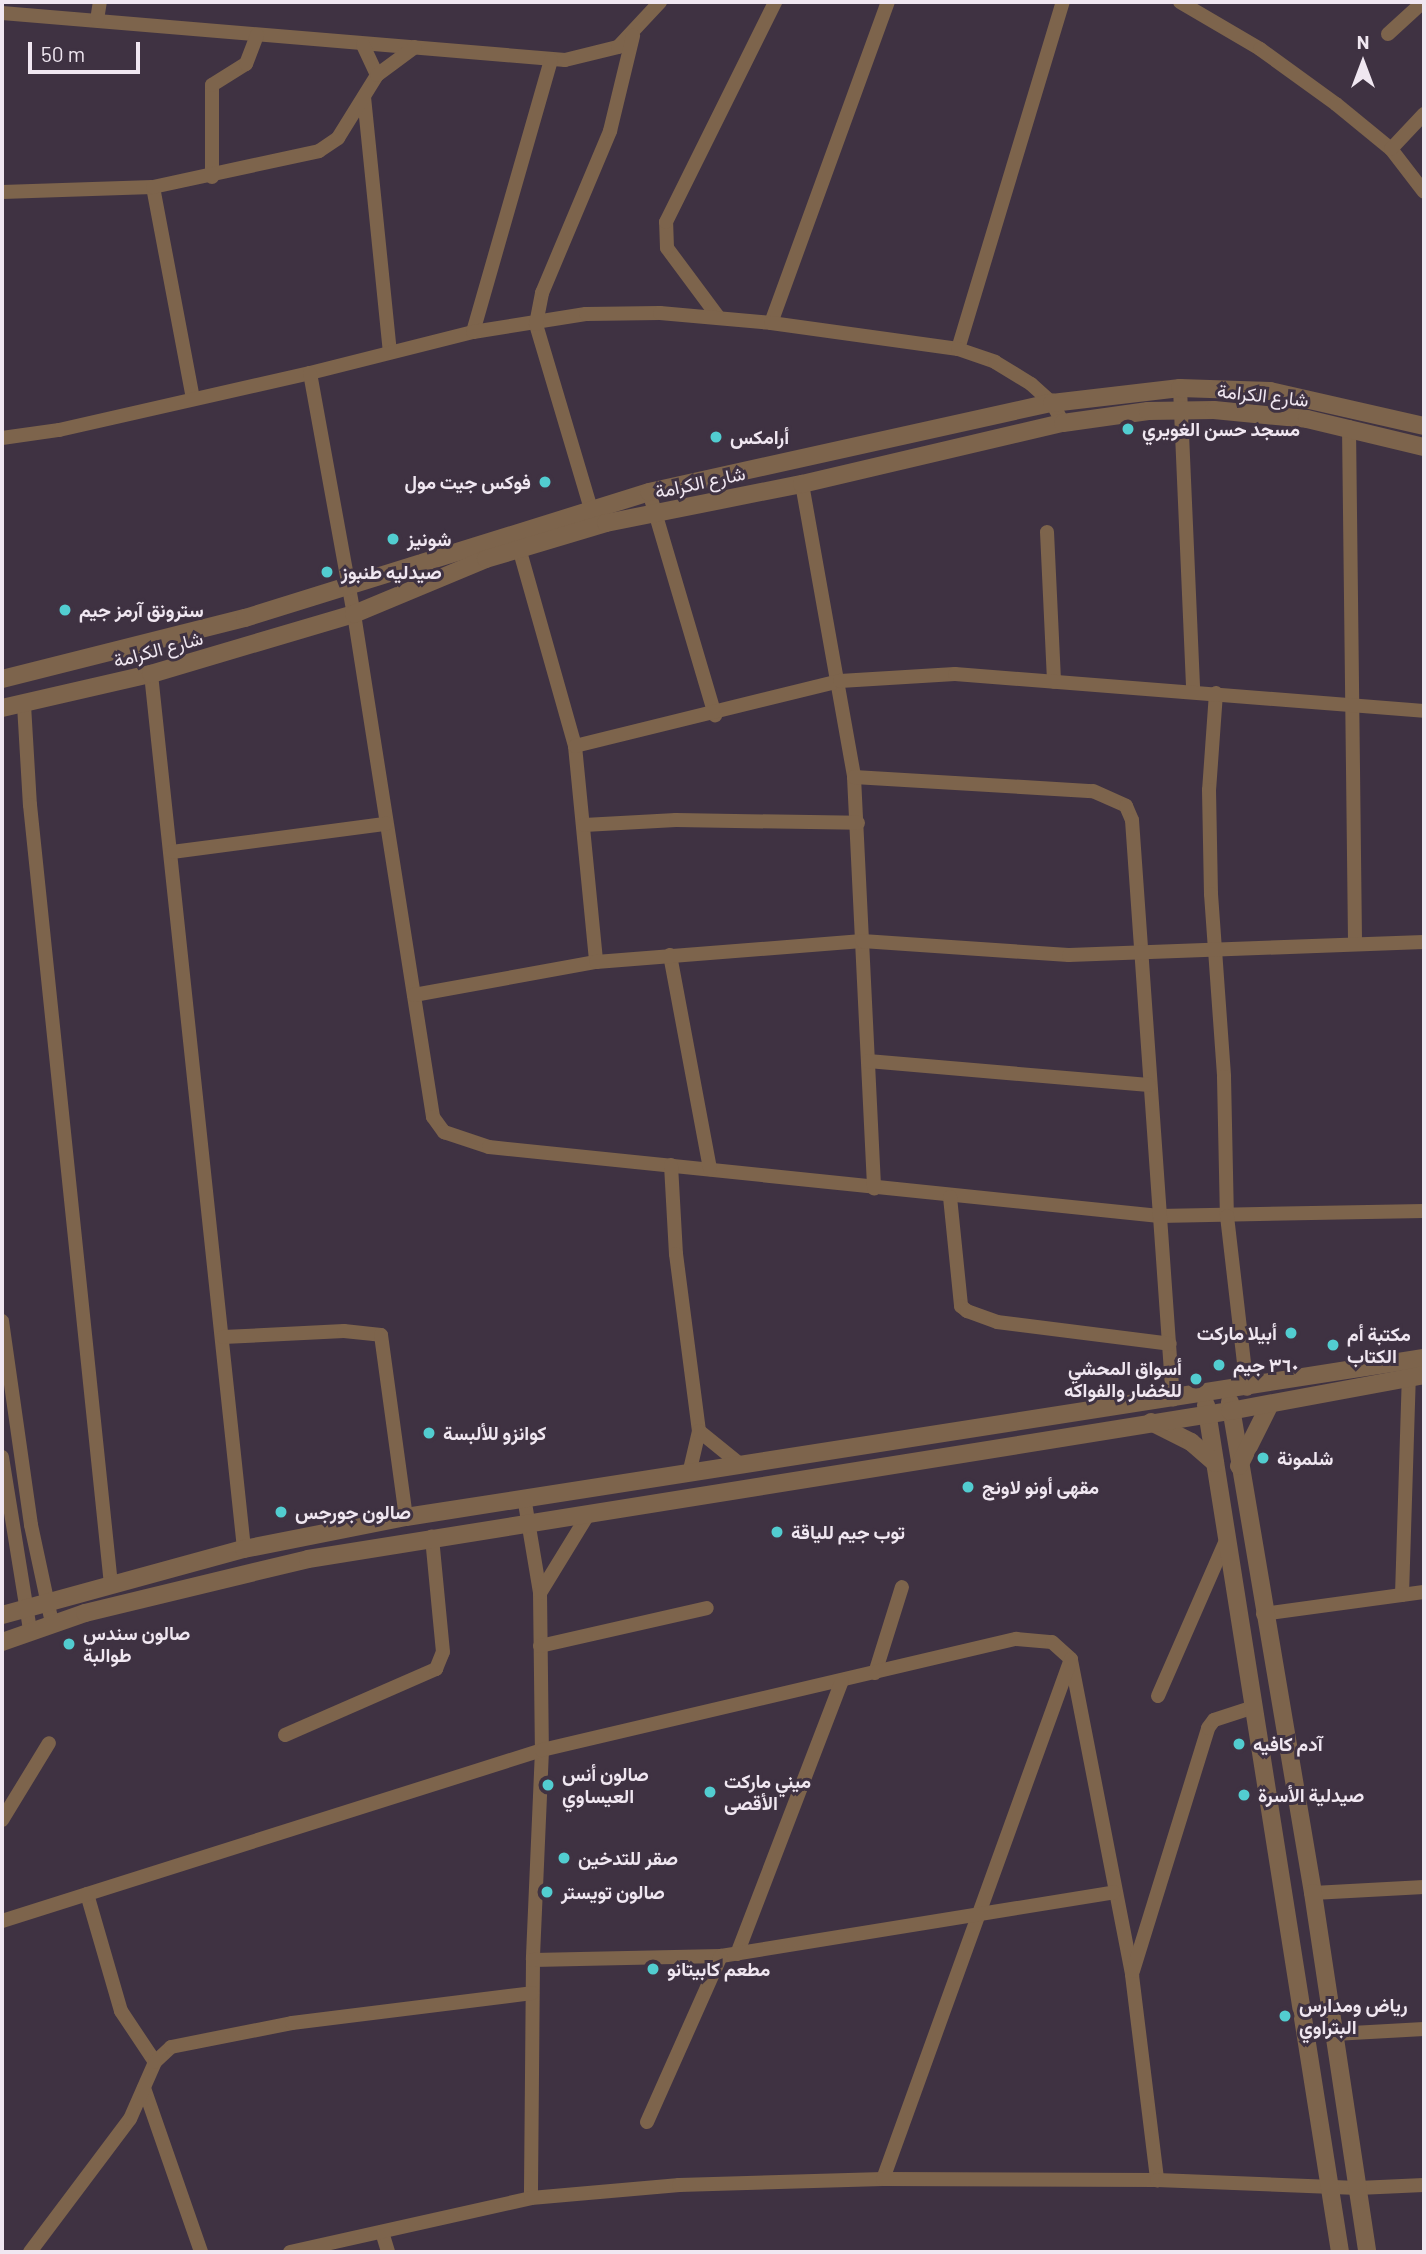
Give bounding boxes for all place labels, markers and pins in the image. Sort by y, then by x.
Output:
place label: مسجد حسن الغويري [1142,418,1300,440]
marker: مسجد حسن الغويري [1120,421,1136,437]
place label: أرامكس [730,426,789,448]
marker: أرامكس [708,429,724,445]
place label: فوكس جيت مول [404,471,531,493]
marker: فوكس جيت مول [537,474,553,490]
place label: شونيز [407,528,451,550]
marker: شونيز [385,531,401,547]
place label: صيدليه طنبوز [341,561,442,583]
marker: صيدليه طنبوز [319,564,335,580]
place label: سترونق آرمز جيم [79,599,204,621]
marker: سترونق آرمز جيم [57,602,73,618]
place label: أبيلا ماركت [1197,1322,1277,1344]
place label: مكتبة أم الكتاب [1347,1323,1411,1367]
marker: أبيلا ماركت [1283,1325,1299,1341]
marker: مكتبة أم الكتاب [1325,1337,1341,1353]
place label: ٣٦٠ جيم [1233,1354,1299,1376]
place label: أسواق المحشي للخضار والفواكه [1064,1357,1182,1401]
marker: ٣٦٠ جيم [1211,1357,1227,1373]
marker: أسواق المحشي للخضار والفواكه [1188,1371,1204,1387]
place label: كوانزو للألبسة [443,1422,546,1444]
marker: كوانزو للألبسة [421,1425,437,1441]
place label: شلمونة [1277,1447,1333,1469]
marker: شلمونة [1255,1450,1271,1466]
place label: مقهى أونو لاونج [982,1476,1099,1498]
marker: مقهى أونو لاونج [960,1479,976,1495]
place label: صالون جورجس [295,1501,411,1523]
marker: صالون جورجس [273,1504,289,1520]
place label: توب جيم للياقة [791,1521,905,1543]
marker: توب جيم للياقة [769,1524,785,1540]
place label: صالون سندس طوالبة [83,1622,190,1666]
marker: صالون سندس طوالبة [61,1636,77,1652]
place label: آدم كافيه [1253,1733,1323,1755]
marker: آدم كافيه [1231,1736,1247,1752]
place label: صالون أنس العيساوي [562,1763,649,1807]
place label: ميني ماركت الأقصى [724,1770,811,1814]
marker: صالون أنس العيساوي [540,1777,556,1793]
marker: ميني ماركت الأقصى [702,1784,718,1800]
place label: صيدلية الأسرة [1258,1784,1364,1806]
marker: صيدلية الأسرة [1236,1787,1252,1803]
place label: صقر للتدخين [578,1847,678,1869]
marker: صقر للتدخين [556,1850,572,1866]
place label: صالون تويستر [561,1881,665,1903]
marker: صالون تويستر [539,1884,555,1900]
place label: مطعم كابيتانو [667,1958,770,1980]
marker: مطعم كابيتانو [645,1961,661,1977]
place label: رياض ومدارس البتراوي [1299,1994,1408,2038]
marker: رياض ومدارس البتراوي [1277,2008,1293,2024]

